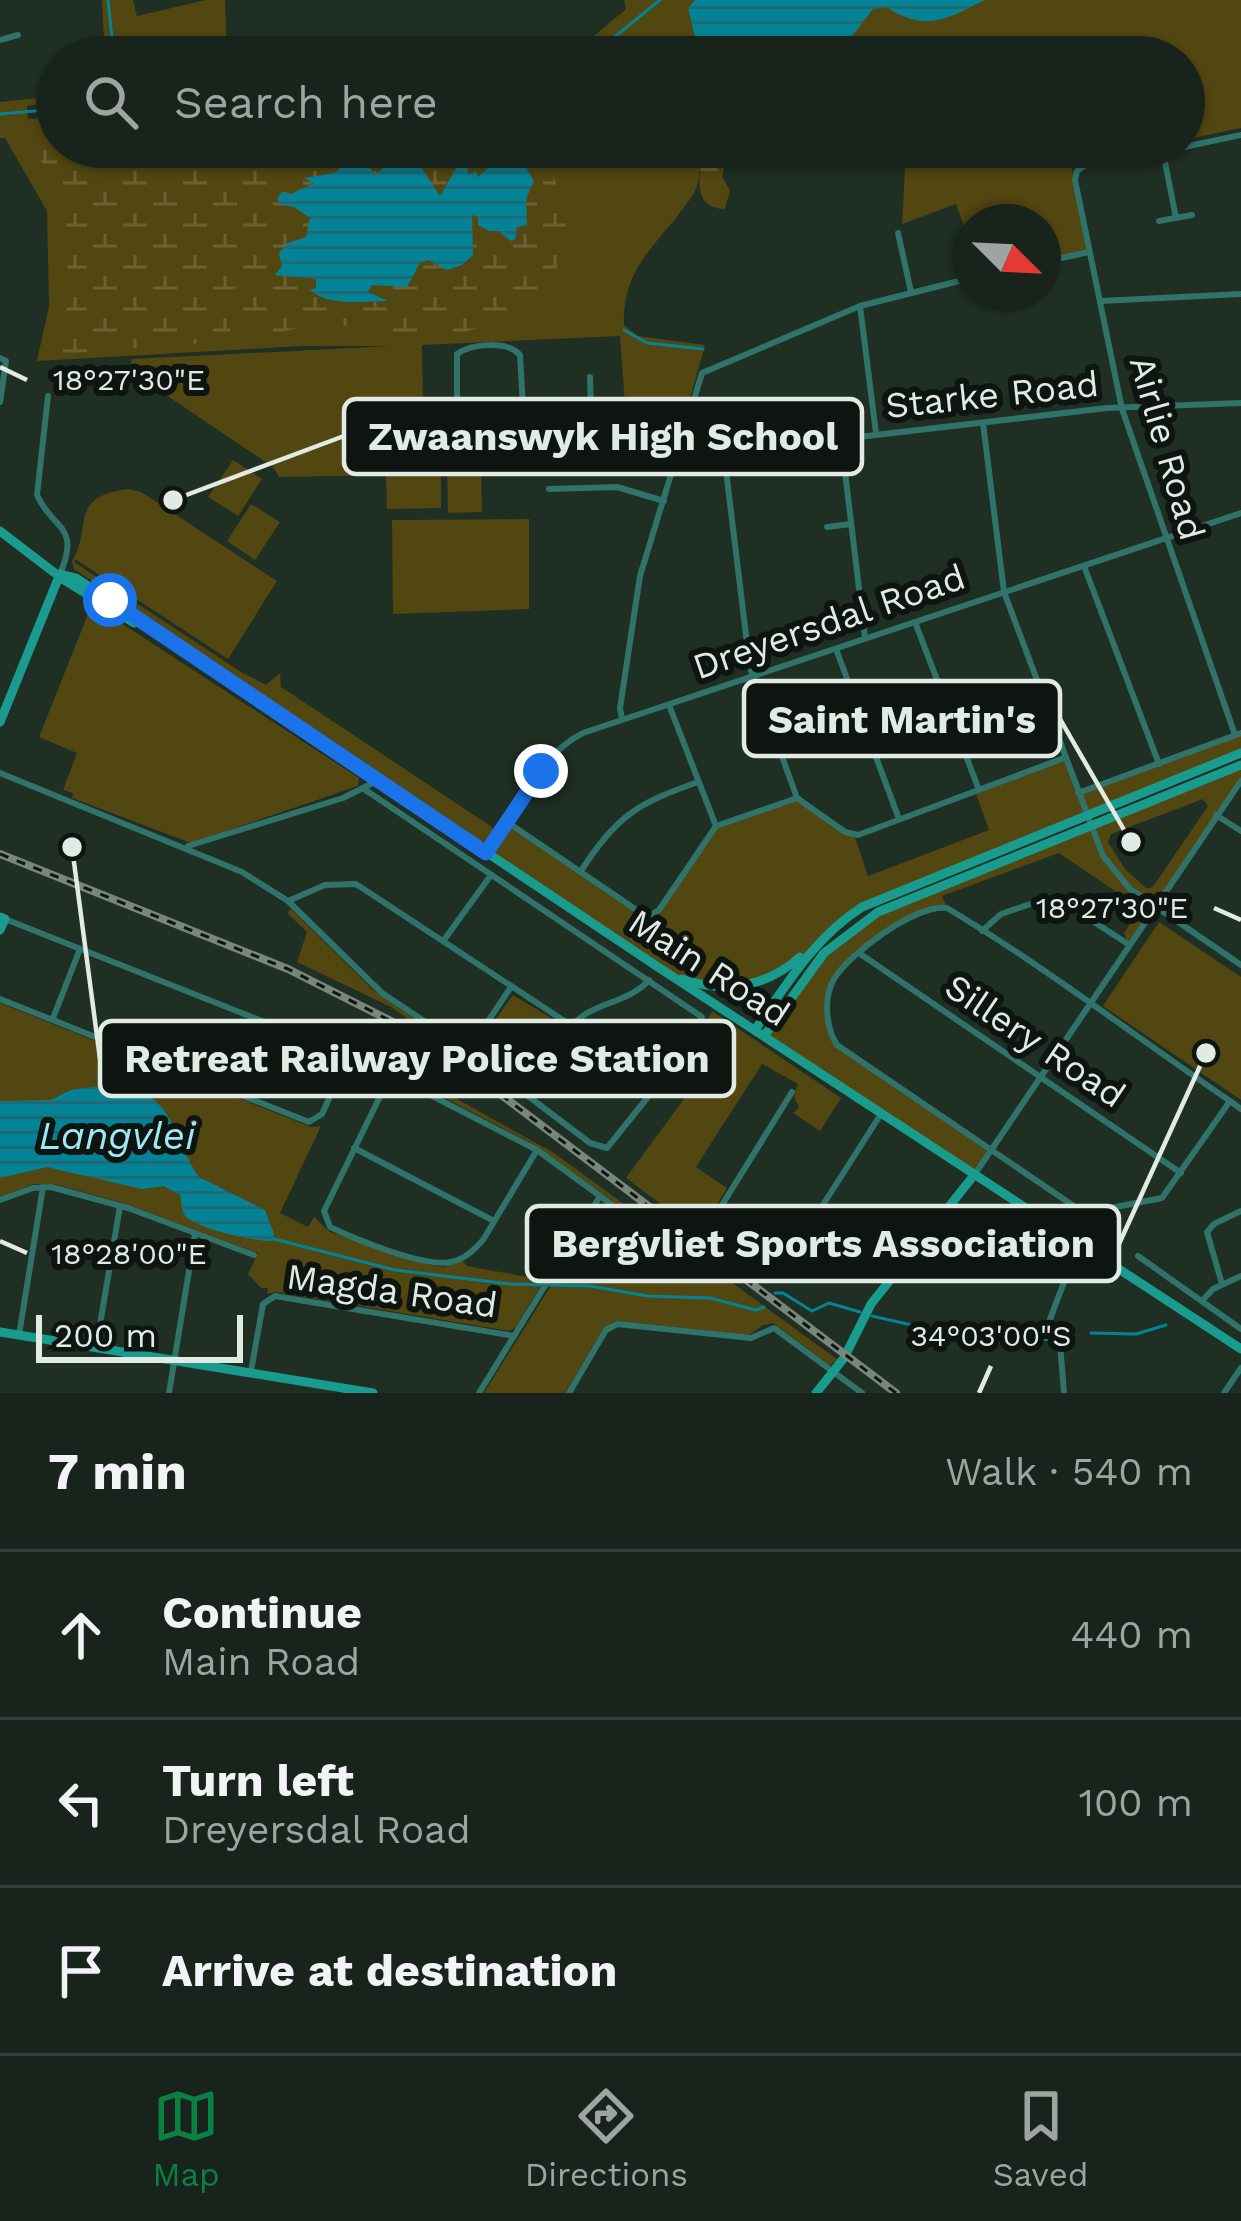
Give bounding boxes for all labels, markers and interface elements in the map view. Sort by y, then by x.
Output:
search box [36,36,1205,168]
icon: search [78,69,144,135]
text: Search here [174,76,438,129]
north arrow [953,204,1061,312]
street label: Airlie Road [1121,351,1213,545]
text: 18°27'30"E [53,362,205,397]
street label: Starke Road [883,363,1101,427]
callout: Zwaanswyk High School [344,399,862,474]
text: Zwaanswyk High School [368,414,838,459]
street label: Dreyersdal Road [687,556,971,688]
route start [83,573,137,627]
callout: Saint Martin's [744,681,1060,756]
text: Saint Martin's [768,697,1036,742]
route end [514,744,568,798]
text: 18°27'30"E [1036,890,1188,925]
street label: Main Road [621,901,797,1035]
street label: Sillery Road [937,965,1133,1117]
callout: Retreat Railway Police Station [100,1021,734,1096]
text: Retreat Railway Police Station [124,1036,710,1081]
water label: Langvlei [39,1113,196,1158]
callout: Bergvliet Sports Association [527,1206,1119,1281]
text: Bergvliet Sports Association [551,1221,1095,1266]
text: 18°28'00"E [51,1236,207,1271]
street label: Magda Road [284,1255,500,1327]
scale bar [36,1309,243,1362]
text: 200 m [54,1316,157,1355]
text: 34°03'00"S [911,1318,1071,1353]
text: 7 min [48,1442,187,1501]
text: Walk · 540 m [945,1449,1193,1494]
text: Continue [162,1586,362,1639]
icon: ahead [48,1602,114,1668]
text: 440 m [1071,1612,1193,1657]
text: Main Road [162,1639,360,1684]
text: Turn left [162,1754,354,1807]
icon: left [48,1770,114,1836]
text: 100 m [1079,1780,1193,1825]
text: Dreyersdal Road [162,1807,471,1852]
icon: arrive [48,1938,114,2004]
text: Arrive at destination [162,1944,617,1997]
tab: Map [152,2083,220,2194]
tab: Directions [525,2083,688,2194]
tab: Saved [993,2083,1089,2194]

